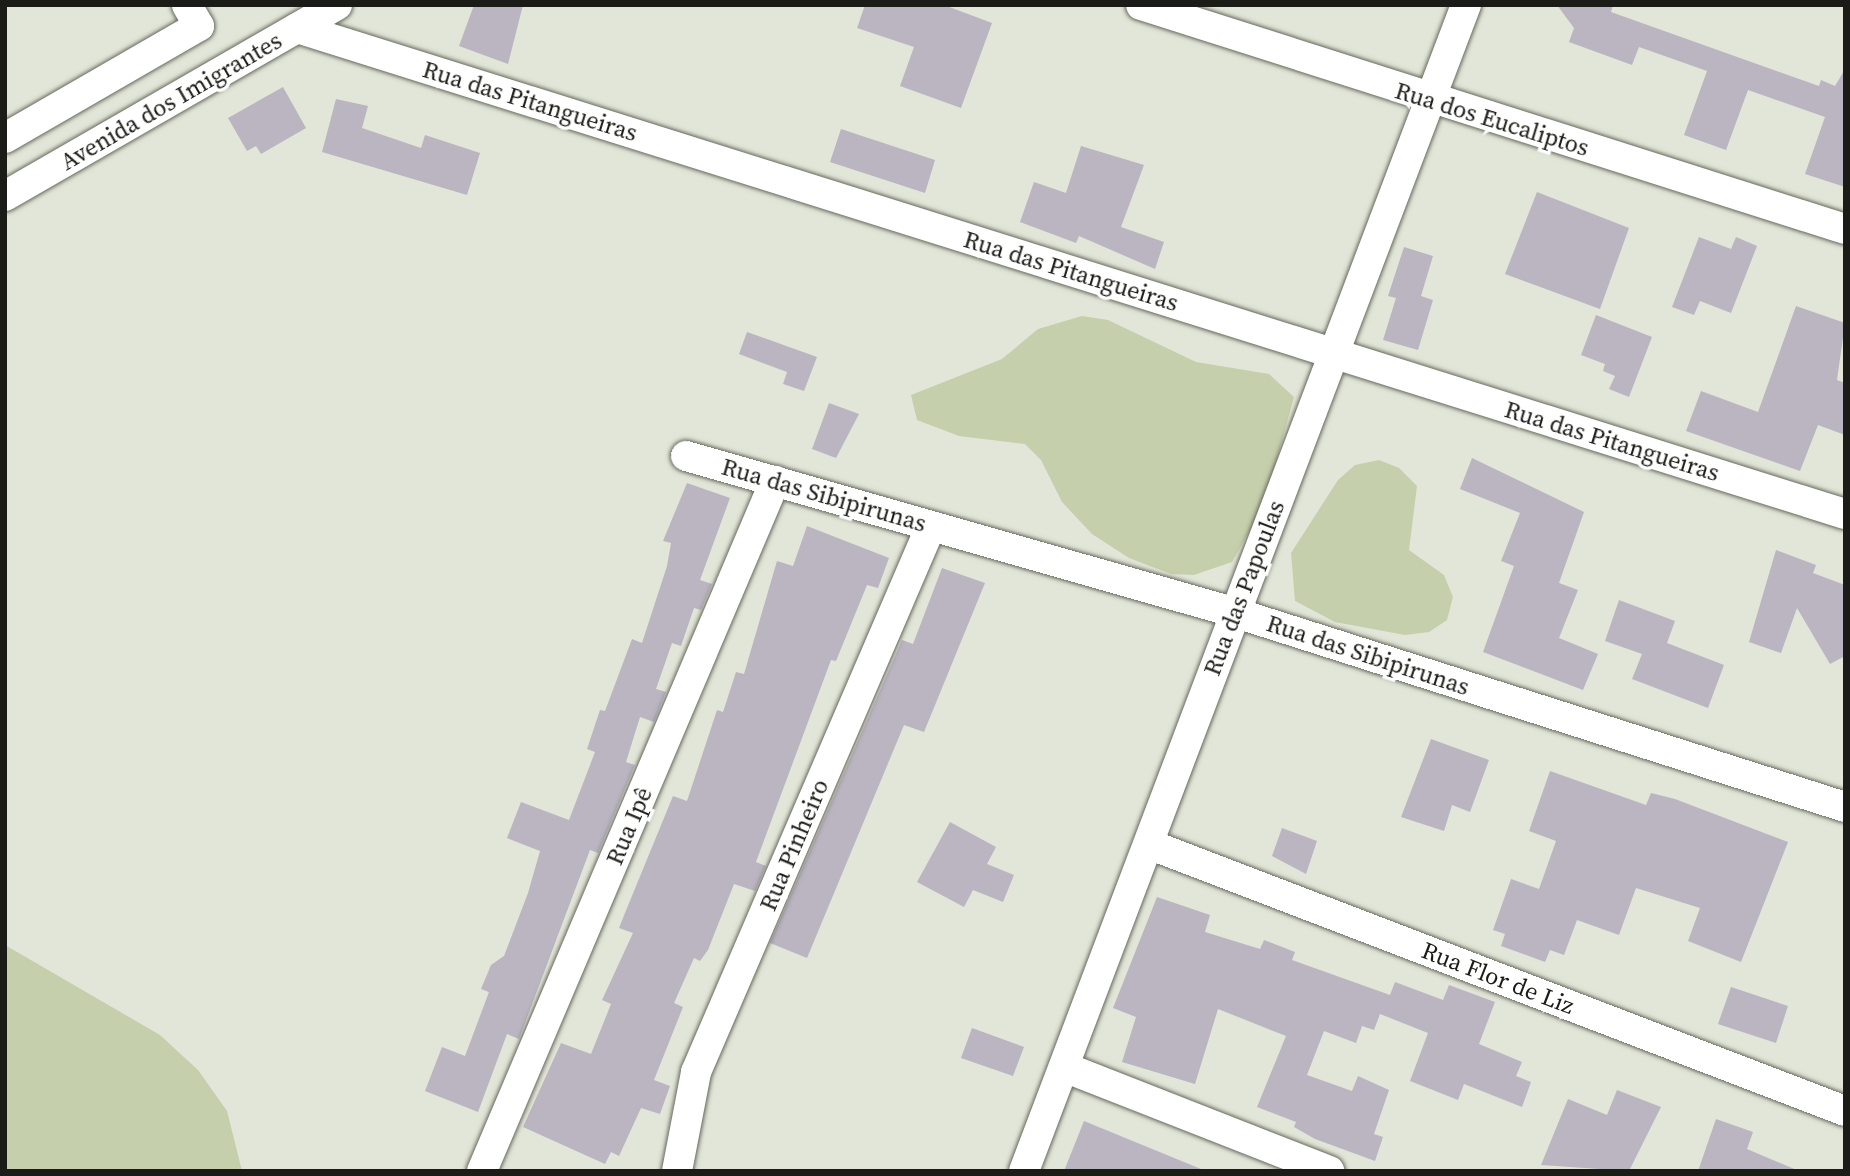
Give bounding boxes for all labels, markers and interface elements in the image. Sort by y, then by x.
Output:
street label: Avenida dos Imigrantes [55,26,287,176]
street label: Rua das Pitangueiras [419,55,641,147]
street label: Rua dos Eucaliptos [1392,76,1592,162]
street label: Rua das Pitangueiras [960,225,1182,317]
street label: Rua das Pitangueiras [1501,395,1723,487]
street label: Rua das Sibipirunas [718,452,930,538]
street label: Rua das Papoulas [1197,496,1291,680]
street label: Rua das Sibipirunas [1263,609,1473,701]
street label: Rua Pinheiro [753,775,835,915]
street label: Rua Ipê [600,783,658,869]
street label: Rua Flor de Liz [1418,936,1578,1020]

